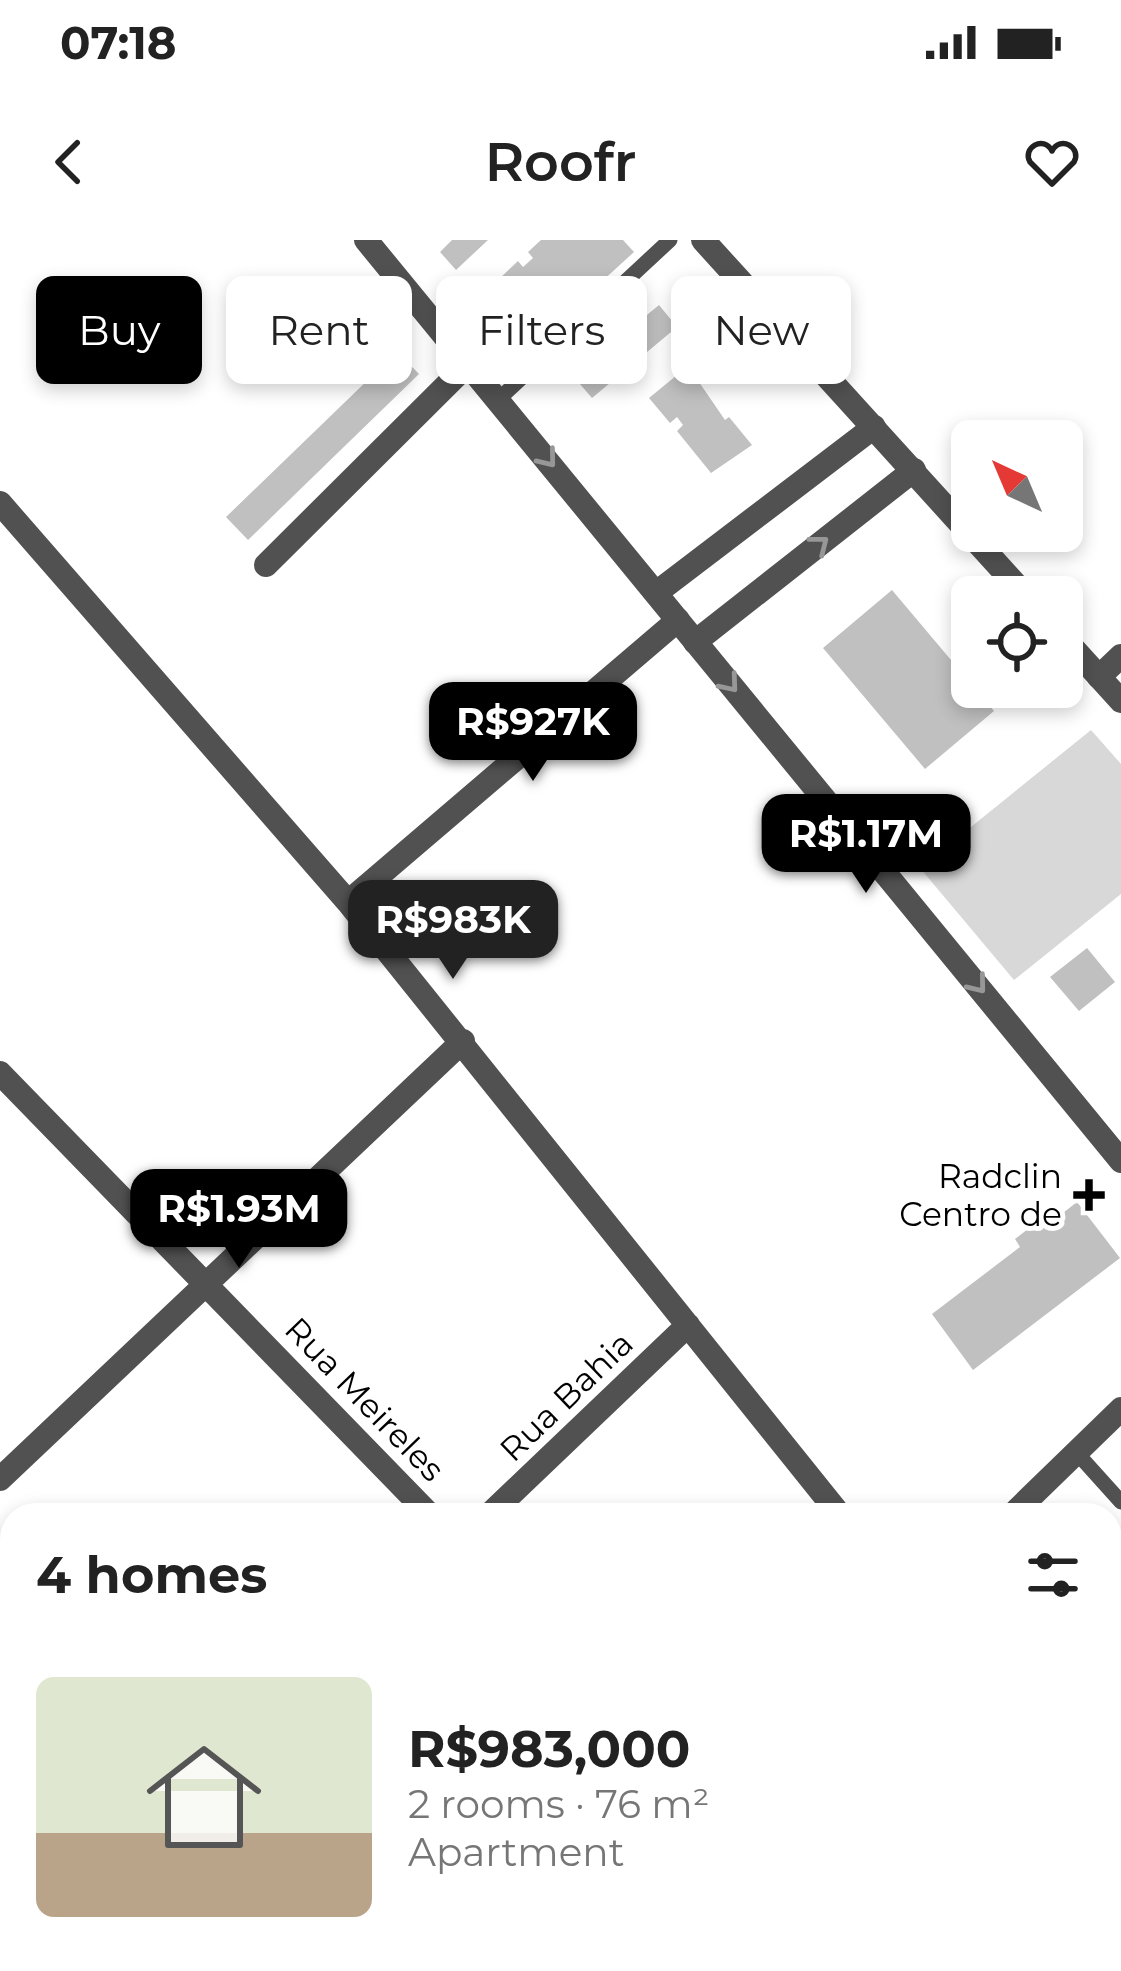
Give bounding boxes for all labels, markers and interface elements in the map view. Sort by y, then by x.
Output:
text: 07:18 [60,15,177,70]
icon: back [36,129,102,195]
text: Roofr [485,129,636,195]
icon: heart [1019,129,1085,195]
chip: Buy [36,276,202,384]
chip: Rent [226,276,412,384]
chip: Filters [436,276,647,384]
chip: New [671,276,851,384]
north arrow [951,420,1083,552]
map controls [951,420,1083,708]
one-way arrow [534,446,555,468]
one-way arrow [806,537,828,558]
button: locate [951,576,1083,708]
one-way arrow [715,671,737,693]
pin: R$927K [435,682,631,784]
text: R$927K [456,697,610,745]
pin: R$1.17M [755,794,977,896]
text: R$1.17M [789,809,943,857]
pin: R$983K [355,880,551,982]
text: R$983K [375,895,531,943]
one-way arrow [964,971,985,993]
place label: Radclin Centro de [899,1156,1062,1234]
pin: R$1.93M [128,1169,350,1271]
marker: Radclin Centro de [1073,1179,1105,1211]
text: R$1.93M [157,1184,321,1232]
street label: Rua Meireles [277,1309,453,1489]
street label: Rua Bahia [491,1323,641,1469]
icon: filters [1020,1542,1086,1608]
text: 4 homes [36,1544,267,1606]
text: R$983,000 [408,1718,690,1780]
icon: home [132,1725,276,1869]
text: 2 rooms · 76 m² [408,1780,709,1828]
text: Apartment [408,1828,624,1876]

